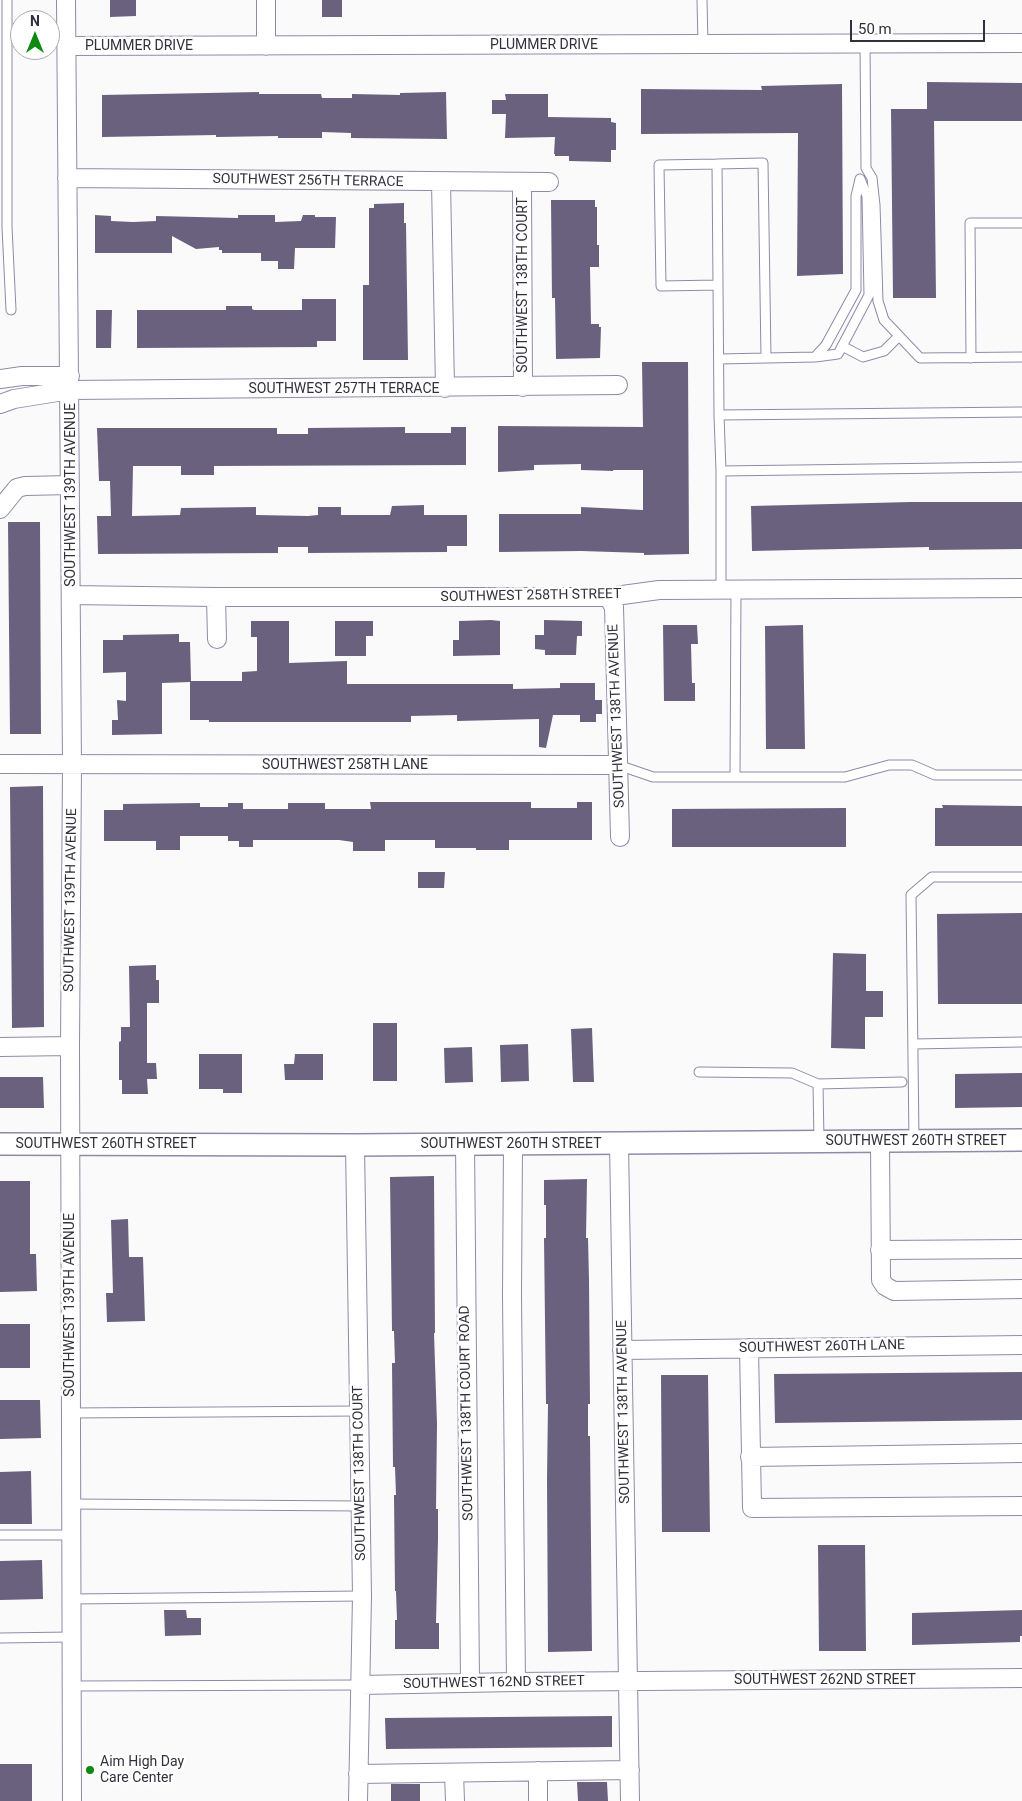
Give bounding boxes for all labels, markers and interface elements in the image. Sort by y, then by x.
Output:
north arrow [10,10,60,60]
scale bar [852,10,987,42]
text: N [30,13,40,29]
text: 50 m [858,20,892,38]
street label: PLUMMER DRIVE [490,37,598,53]
street label: PLUMMER DRIVE [85,38,193,54]
street label: SOUTHWEST 256TH TERRACE [212,171,404,191]
street label: SOUTHWEST 138TH COURT [515,197,531,373]
street label: SOUTHWEST 257TH TERRACE [249,381,439,397]
street label: SOUTHWEST 139TH AVENUE [63,403,79,587]
street label: SOUTHWEST 258TH STREET [440,586,622,606]
street label: SOUTHWEST 138TH AVENUE [605,624,629,808]
street label: SOUTHWEST 258TH LANE [262,757,428,773]
street label: SOUTHWEST 139TH AVENUE [61,808,81,992]
street label: SOUTHWEST 260TH STREET [826,1133,1006,1149]
street label: SOUTHWEST 260TH STREET [16,1136,196,1152]
street label: SOUTHWEST 260TH STREET [421,1136,601,1152]
street label: SOUTHWEST 139TH AVENUE [62,1213,78,1397]
street label: SOUTHWEST 138TH COURT ROAD [457,1305,477,1521]
street label: SOUTHWEST 138TH AVENUE [614,1320,634,1504]
street label: SOUTHWEST 260TH LANE [739,1337,905,1357]
street label: SOUTHWEST 138TH COURT [350,1385,370,1561]
street label: SOUTHWEST 262ND STREET [734,1672,916,1688]
street label: SOUTHWEST 162ND STREET [403,1673,585,1693]
place label: Aim High Day Care Center [100,1754,184,1786]
marker: Aim High Day Care Center [84,1764,96,1776]

